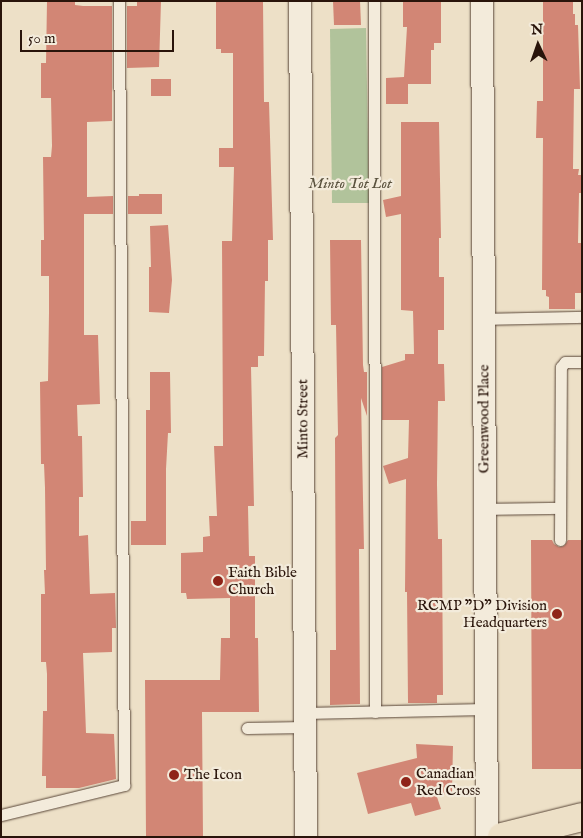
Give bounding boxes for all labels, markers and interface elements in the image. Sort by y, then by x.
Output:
scale bar [22,20,176,52]
north arrow [513,20,563,70]
text: N [531,21,544,39]
text: 50 m [28,29,56,48]
park label: Minto Tot Lot [308,175,392,193]
street label: Greenwood Place [475,365,493,473]
street label: Minto Street [294,379,312,459]
place label: Faith Bible Church [228,563,297,598]
marker: Faith Bible Church [212,575,224,587]
place label: RCMP "D" Division Headquarters [417,596,547,631]
marker: RCMP "D" Division Headquarters [551,608,563,620]
place label: Canadian Red Cross [416,764,480,799]
place label: The Icon [184,766,242,784]
marker: The Icon [168,769,180,781]
marker: Canadian Red Cross [400,776,412,788]

